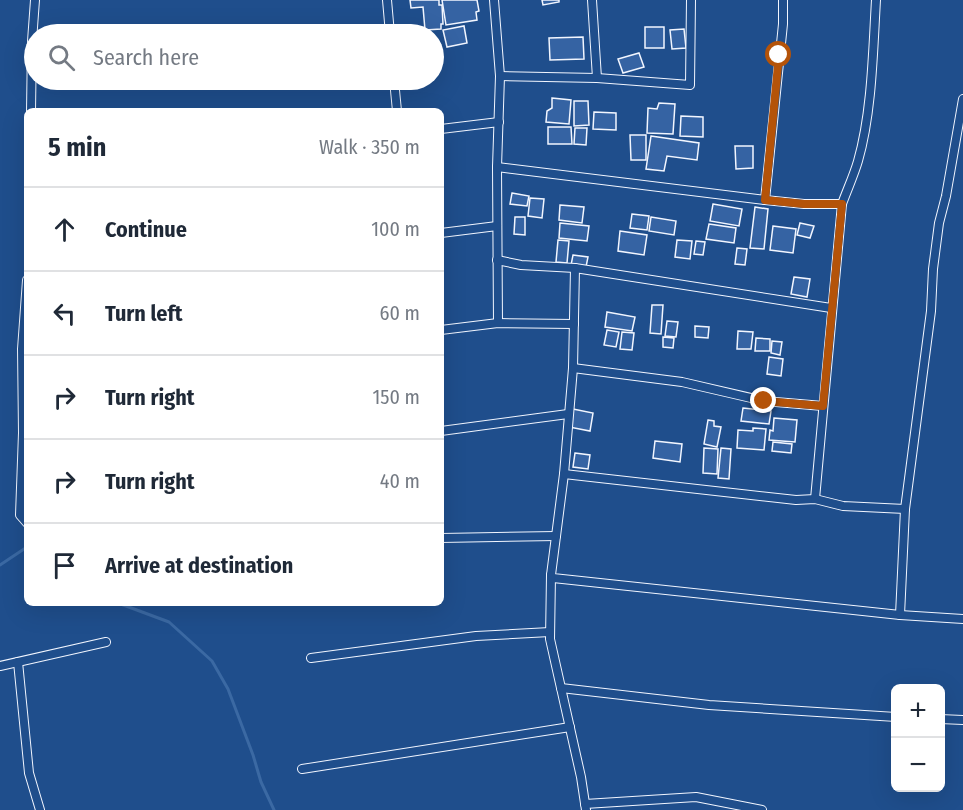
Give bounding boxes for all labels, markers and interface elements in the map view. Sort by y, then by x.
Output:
search box [24,24,444,90]
icon: search [45,41,78,74]
route start [765,41,791,67]
text: Search here [93,44,199,71]
text: 5 min [48,132,106,163]
text: Walk · 350 m [319,135,420,159]
icon: ahead [48,213,81,246]
text: Continue [105,216,187,243]
text: 100 m [371,217,420,241]
icon: left [48,297,81,330]
text: Turn left [105,300,183,327]
text: 60 m [380,301,420,325]
icon: right [48,381,81,414]
text: Turn right [105,384,194,411]
text: 150 m [373,385,420,409]
route end [750,387,776,413]
icon: right [48,465,81,498]
text: Turn right [105,468,194,495]
text: 40 m [380,469,420,493]
icon: arrive [48,549,81,582]
text: Arrive at destination [105,552,293,579]
map controls [891,684,945,792]
button: + [891,684,945,738]
button: − [891,738,945,792]

